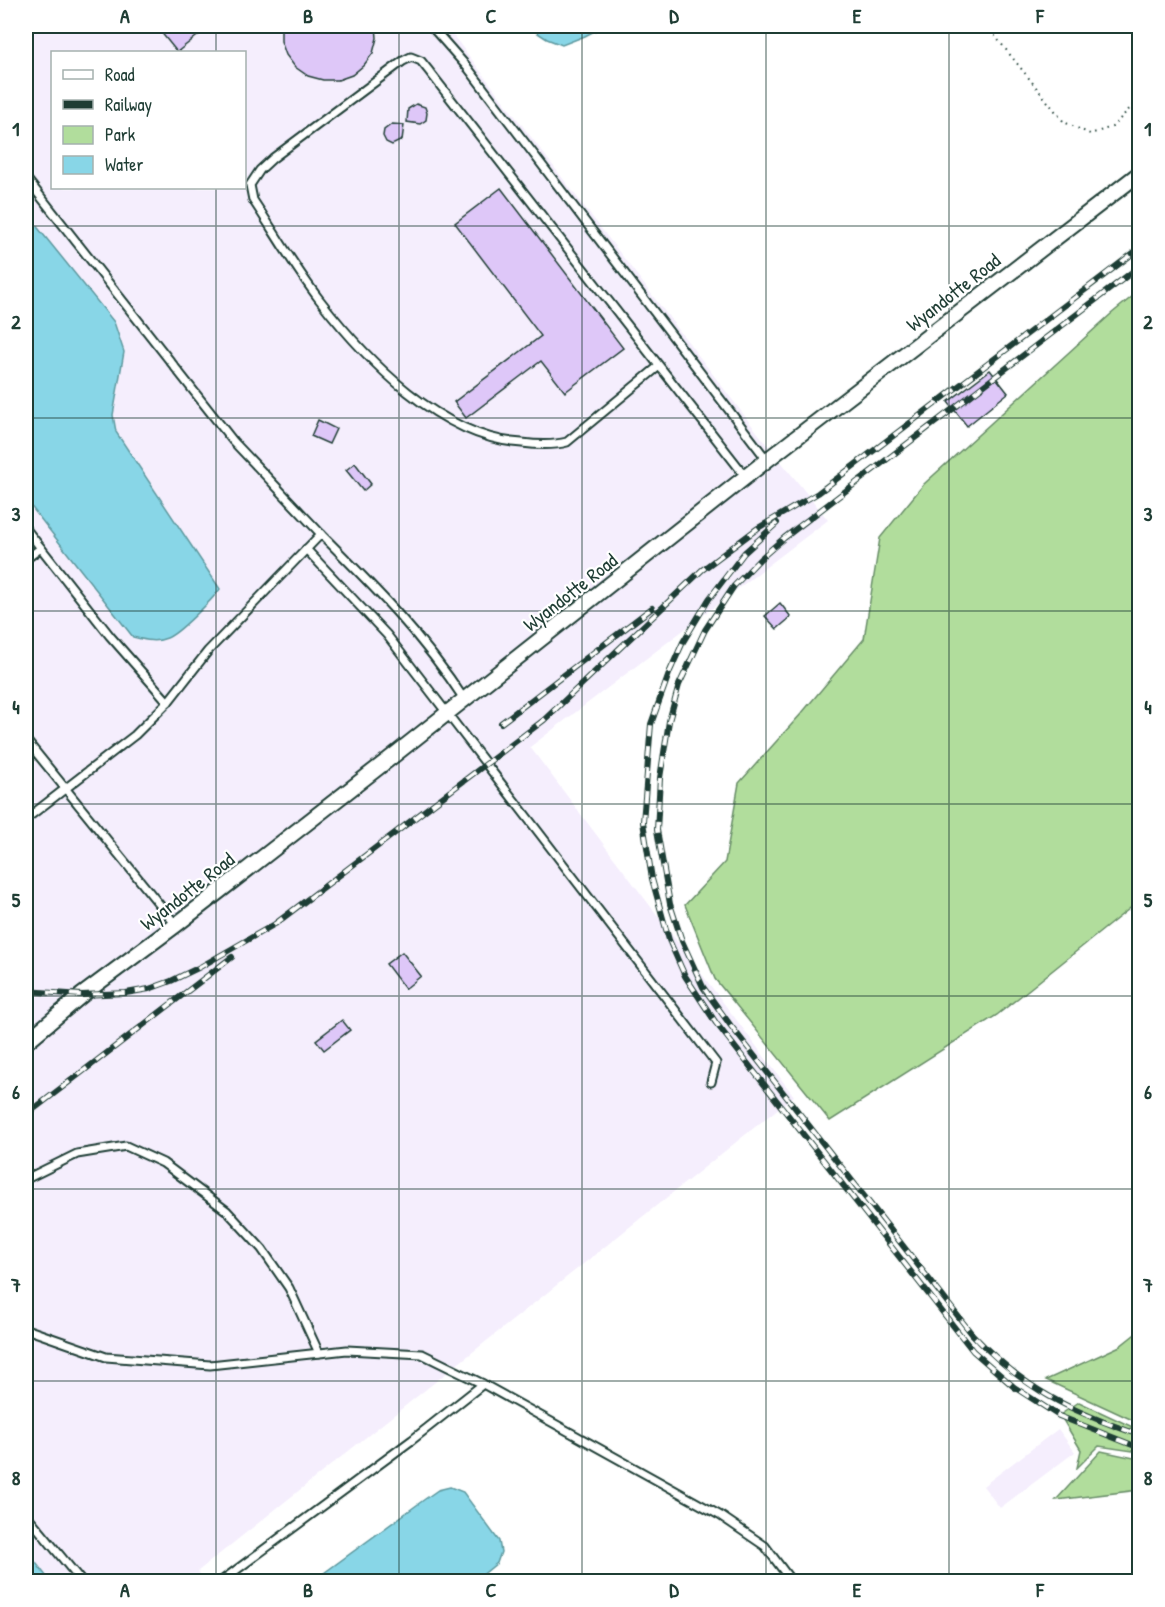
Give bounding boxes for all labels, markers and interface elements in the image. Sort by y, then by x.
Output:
text: A [120,2,130,29]
text: B [303,2,313,29]
text: C [486,2,497,29]
text: D [669,2,679,29]
text: E [853,2,862,29]
text: F [1035,2,1045,29]
legend [51,51,246,189]
text: Road [105,62,135,87]
text: Railway [105,92,152,117]
text: 1 [12,115,20,142]
text: 1 [1144,115,1152,142]
text: Park [105,122,136,147]
text: Water [105,152,143,177]
street label: Wyandotte Road [900,247,1006,337]
text: 2 [11,308,21,335]
text: 2 [1143,308,1153,335]
text: 3 [12,500,21,527]
text: 3 [1144,500,1153,527]
street label: Wyandotte Road [517,547,623,637]
text: 4 [12,693,20,720]
text: 4 [1144,693,1152,720]
street label: Wyandotte Road [134,846,240,936]
text: 5 [12,886,21,913]
text: 5 [1144,886,1153,913]
text: 6 [12,1078,20,1105]
text: 6 [1144,1078,1152,1105]
text: 7 [10,1271,21,1298]
text: 7 [1142,1271,1153,1298]
text: 8 [12,1464,21,1491]
text: 8 [1144,1464,1153,1491]
text: A [120,1576,130,1603]
text: B [303,1576,313,1603]
text: C [486,1576,497,1603]
text: D [669,1576,679,1603]
text: E [853,1576,862,1603]
text: F [1035,1576,1045,1603]

